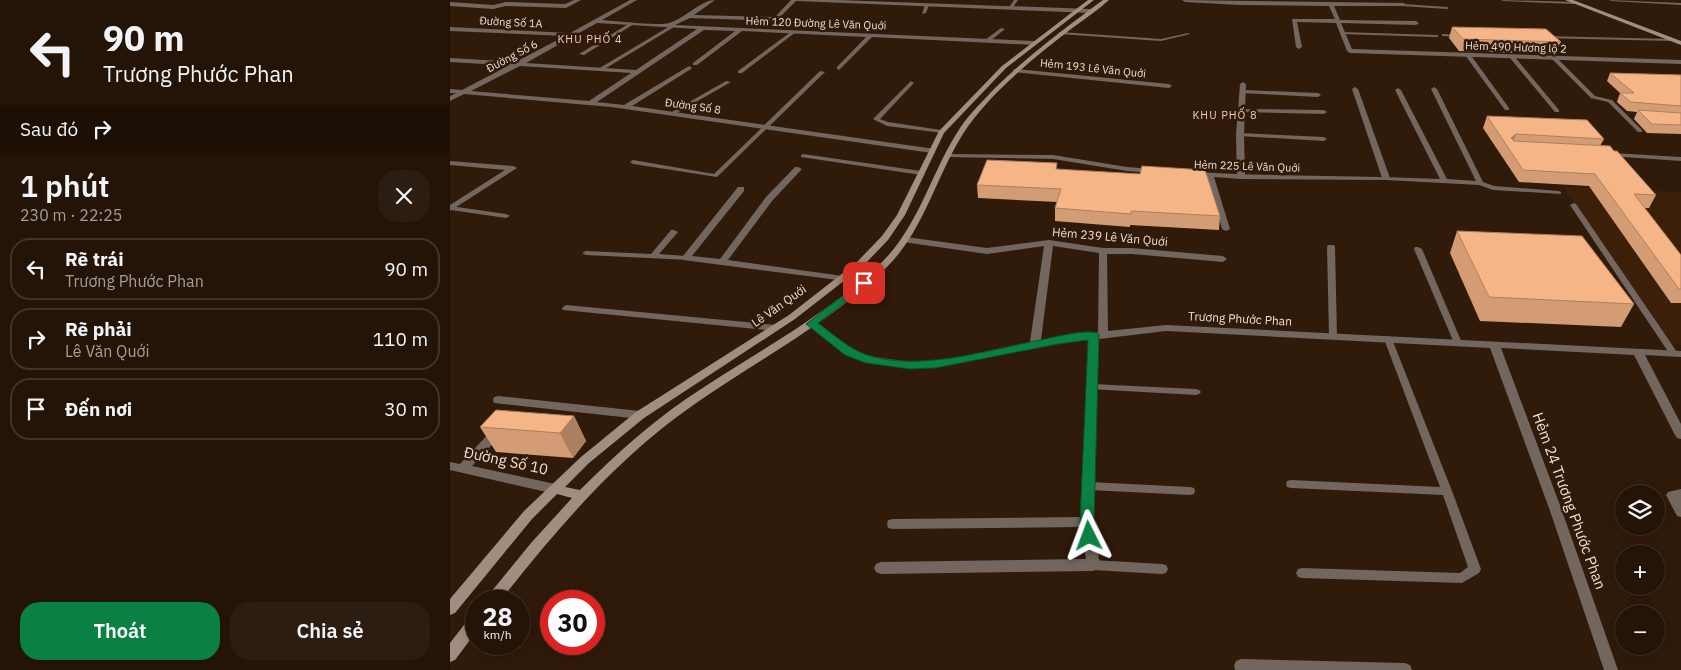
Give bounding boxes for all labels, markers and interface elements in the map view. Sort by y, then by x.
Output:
street label: Đường Số 1A [479,13,543,31]
street label: Hẻm 120 Đường Lê Văn Quới [745,14,887,32]
text: 90 m [103,15,185,61]
icon: left [20,20,85,85]
district label: KHU PHỐ 4 [557,30,623,46]
street label: Đường Số 6 [484,37,540,75]
street label: Hẻm 490 Hương lộ 2 [1465,38,1567,56]
street label: Hẻm 193 Lê Văn Quới [1039,55,1147,81]
text: Trương Phước Phan [103,59,294,88]
street label: Đường Số 8 [664,95,722,117]
district label: KHU PHỐ 8 [1192,106,1258,122]
icon: right [88,115,116,143]
text: Sau đó [20,117,78,141]
street label: Hẻm 225 Lê Văn Quới [1194,157,1300,175]
text: 1 phút [20,166,110,205]
button: close [378,170,430,222]
text: 230 m · 22:25 [20,205,122,225]
street label: Hẻm 239 Lê Văn Quới [1052,224,1169,249]
text: Rẽ trái [65,247,124,271]
icon: left [22,255,50,283]
text: 90 m [384,257,428,281]
pin [843,262,885,304]
icon: arrive [850,269,878,297]
text: Trương Phước Phan [65,271,204,291]
street label: Lê Văn Quới [748,281,809,330]
street label: Trương Phước Phan [1188,308,1292,329]
text: Rẽ phải [65,317,132,341]
icon: right [22,325,50,353]
text: 110 m [373,327,428,351]
text: Lê Văn Quới [65,341,149,361]
icon: arrive [22,395,50,423]
text: Đến nơi [65,397,132,421]
text: 30 m [384,397,428,421]
street label: Hẻm 24 Trương Phước Phan [1529,410,1610,592]
street label: Đường Số 10 [462,442,550,479]
map controls [1615,485,1665,655]
button: layers [1615,485,1665,535]
position arrow [1062,509,1114,561]
button: + [1615,545,1665,595]
speed limit sign: 30 [540,590,605,655]
text: 28 [482,600,513,633]
button: Thoát [20,602,220,660]
button: Chia sẻ [230,602,430,660]
button: − [1615,605,1665,655]
text: km/h [483,627,512,642]

